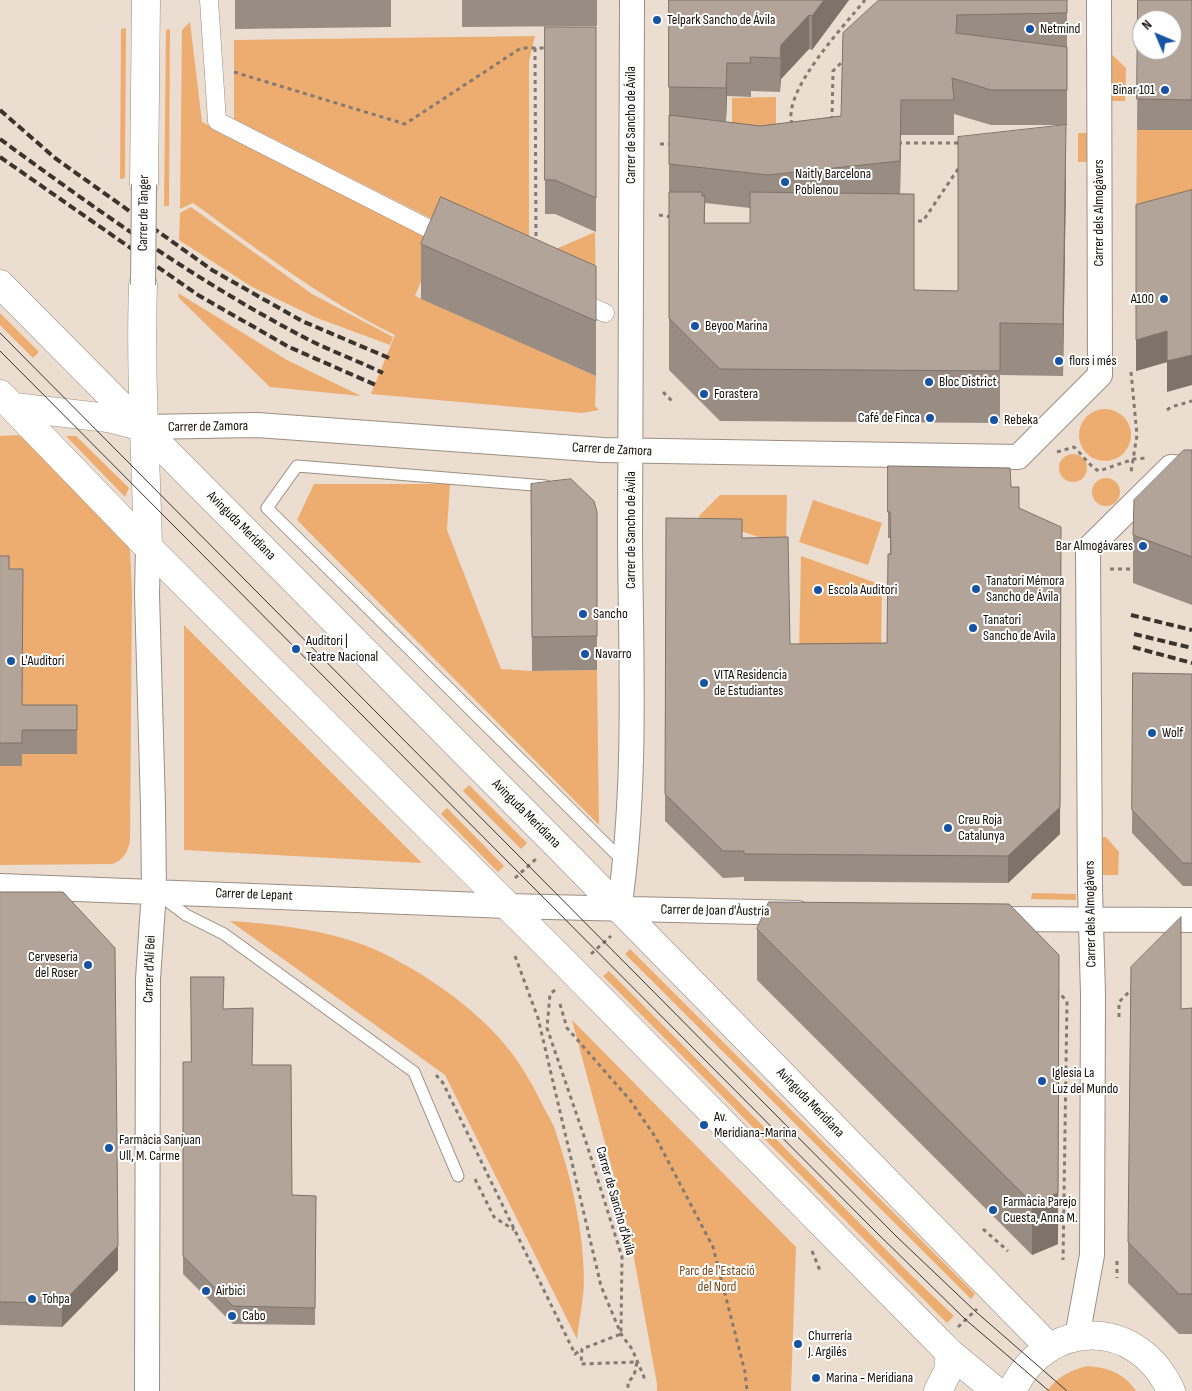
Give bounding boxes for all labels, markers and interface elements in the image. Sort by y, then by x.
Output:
north arrow [1132,10,1182,60]
place label: Telpark Sancho de Ávila [667,12,775,28]
marker: Telpark Sancho de Ávila [651,14,663,26]
text: N [1138,16,1155,33]
place label: Netmind [1040,21,1080,37]
marker: Netmind [1024,23,1036,35]
street label: Carrer de Sancho de Ávila [623,66,639,184]
place label: Binar 101 [1112,82,1155,98]
marker: Binar 101 [1159,84,1171,96]
street label: Carrer dels Almogàvers [1091,160,1107,266]
place label: Naitly Barcelona Poblenou [795,166,871,198]
street label: Carrer de Tànger [135,175,153,251]
marker: Naitly Barcelona Poblenou [779,176,791,188]
place label: A100 [1131,291,1154,307]
marker: A100 [1158,293,1170,305]
place label: Beyoo Marina [705,318,768,334]
marker: Beyoo Marina [689,320,701,332]
place label: flors i més [1069,353,1116,369]
marker: flors i més [1053,355,1065,367]
place label: Bloc District [939,374,997,390]
marker: Bloc District [923,376,935,388]
place label: Forastera [714,386,758,402]
marker: Forastera [698,388,710,400]
place label: Café de Finca [858,410,920,426]
marker: Café de Finca [924,412,936,424]
place label: Rebeka [1004,412,1038,428]
marker: Rebeka [988,414,1000,426]
street label: Carrer de Zamora [168,418,248,436]
street label: Carrer de Zamora [571,440,653,460]
street label: Carrer de Sancho de Ávila [623,471,639,589]
street label: Avinguda Meridiana [203,488,279,564]
place label: Bar Almogávares [1056,538,1133,554]
marker: Bar Almogávares [1137,540,1149,552]
place label: Tanatori Mémora Sancho de Ávila [986,573,1064,606]
place label: Escola Auditori [828,582,897,598]
marker: Tanatori Mémora Sancho de Ávila [970,583,982,595]
marker: Escola Auditori [812,584,824,596]
place label: Sancho [593,606,628,622]
marker: Sancho [577,608,589,620]
place label: Tanatori Sancho de Avila [983,612,1056,644]
marker: Tanatori Sancho de Avila [967,622,979,634]
place label: Auditori | Teatre Nacional [306,633,378,666]
marker: Auditori | Teatre Nacional [290,643,302,655]
place label: Navarro [595,646,632,662]
marker: Navarro [579,648,591,660]
place label: L'Auditori [21,653,64,669]
marker: L'Auditori [5,655,17,667]
place label: VITA Residencia de Estudiantes [714,667,787,700]
marker: VITA Residencia de Estudiantes [698,677,710,689]
place label: Wolf [1162,725,1183,741]
marker: Wolf [1146,727,1158,739]
street label: Avinguda Meridiana [488,776,564,852]
place label: Creu Roja Catalunya [958,812,1005,844]
marker: Creu Roja Catalunya [942,822,954,834]
street label: Carrer dels Almogàvers [1082,860,1100,968]
street label: Carrer de Lepant [215,885,293,905]
street label: Carrer de Joan d'Àustria [660,902,770,920]
street label: Carrer d'Alí Bei [140,935,160,1003]
place label: Cerveseria del Roser [28,949,78,982]
marker: Cerveseria del Roser [82,959,94,971]
street label: Avinguda Meridiana [773,1065,847,1141]
place label: Iglesia La Luz del Mundo [1052,1065,1118,1098]
marker: Iglesia La Luz del Mundo [1036,1075,1048,1087]
place label: Av. Meridiana-Marina [714,1109,797,1142]
marker: Av. Meridiana-Marina [698,1119,710,1131]
place label: Farmàcia Sanjuan Ull, M. Carme [119,1132,201,1164]
marker: Farmàcia Sanjuan Ull, M. Carme [103,1142,115,1154]
street label: Carrer de Sancho d'Ávila [591,1145,639,1257]
place label: Farmàcia Parejo Cuesta, Anna M. [1003,1194,1078,1226]
marker: Farmàcia Parejo Cuesta, Anna M. [987,1204,999,1216]
park label: Parc de l'Estació del Nord [679,1263,755,1295]
place label: Airbici [216,1283,245,1299]
marker: Airbici [200,1285,212,1297]
place label: Tohpa [42,1291,70,1307]
marker: Tohpa [26,1293,38,1305]
place label: Cabo [242,1308,266,1324]
marker: Cabo [226,1310,238,1322]
place label: Churrería J. Argilés [808,1328,852,1360]
marker: Churrería J. Argilés [792,1338,804,1350]
place label: Marina - Meridiana [826,1370,913,1386]
marker: Marina - Meridiana [810,1372,822,1384]

